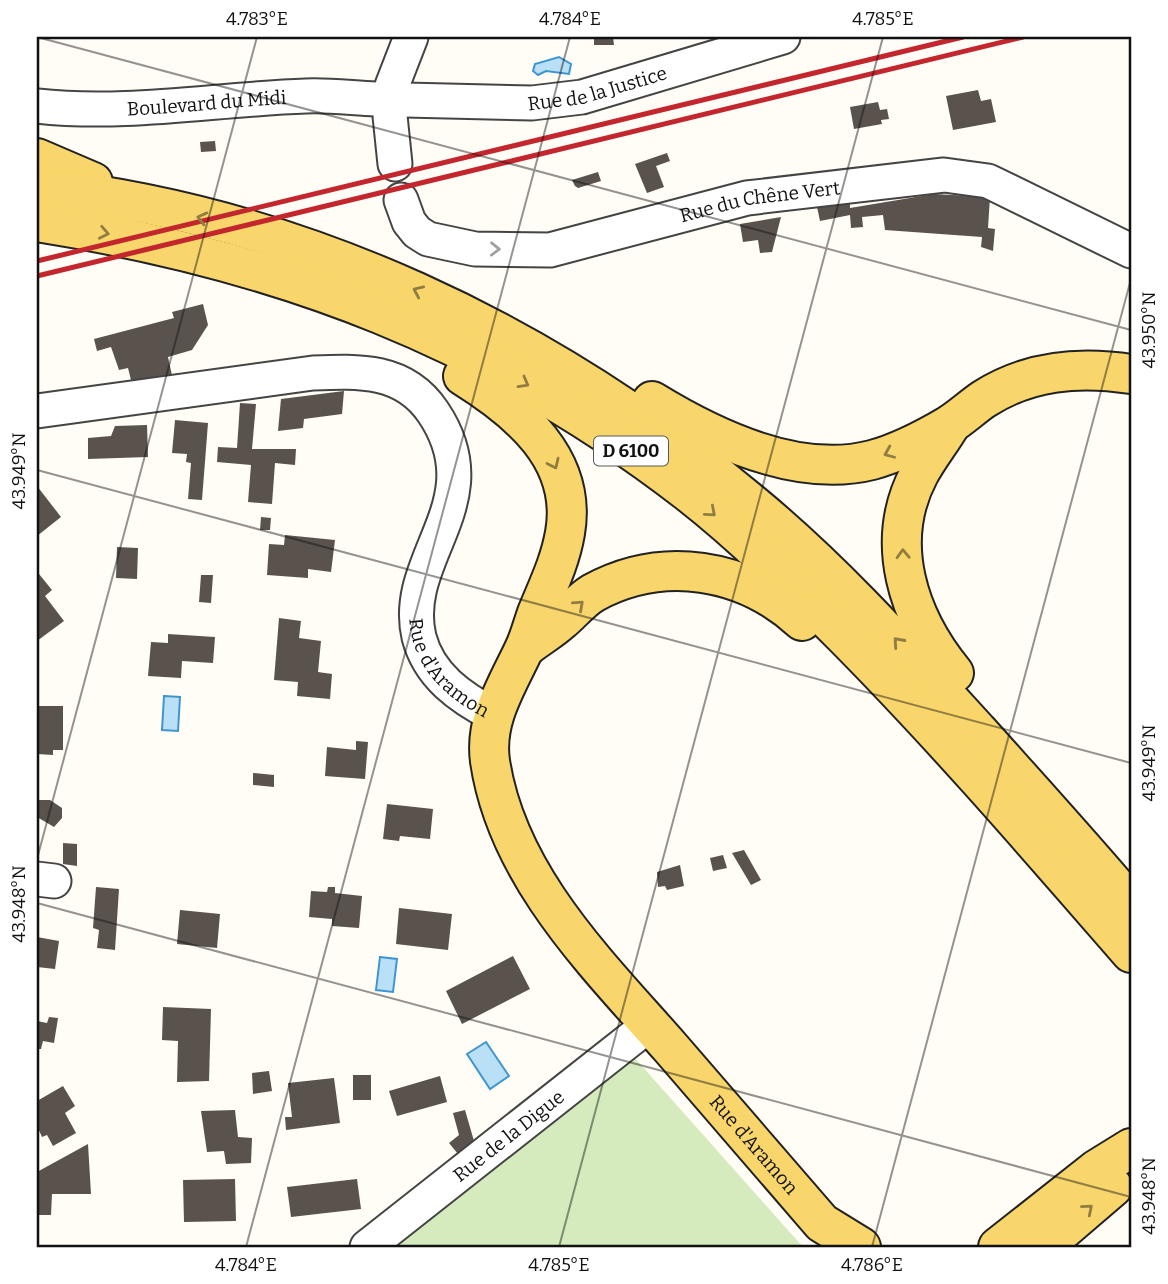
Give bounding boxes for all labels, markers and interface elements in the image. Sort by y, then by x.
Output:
text: 4.783°E [226,8,288,30]
text: 4.784°E [539,8,601,30]
text: 4.785°E [852,8,914,30]
street label: Rue de la Justice [526,61,669,115]
street label: Boulevard du Midi [126,85,287,120]
street label: Rue du Chêne Vert [677,176,841,227]
one-way arrow [197,212,209,226]
one-way arrow [98,225,110,240]
one-way arrow [489,242,500,257]
one-way arrow [413,285,425,299]
text: 43.950°N [1138,291,1160,369]
one-way arrow [517,375,529,388]
text: 43.949°N [8,432,30,510]
road number: D 6100 [594,436,668,466]
one-way arrow [884,444,896,458]
one-way arrow [546,457,560,469]
one-way arrow [703,504,716,516]
one-way arrow [895,548,910,559]
one-way arrow [571,601,584,613]
street label: Rue d'Aramon [405,617,494,722]
one-way arrow [894,638,906,651]
text: 43.949°N [1138,724,1160,802]
text: 43.948°N [8,865,30,943]
street label: Rue de la Digue [448,1085,568,1186]
street label: Rue d'Aramon [705,1090,803,1199]
text: 43.948°N [1138,1157,1160,1235]
one-way arrow [1079,1205,1092,1217]
text: 4.784°E [215,1254,277,1276]
text: 4.785°E [528,1254,590,1276]
text: 4.786°E [841,1254,903,1276]

